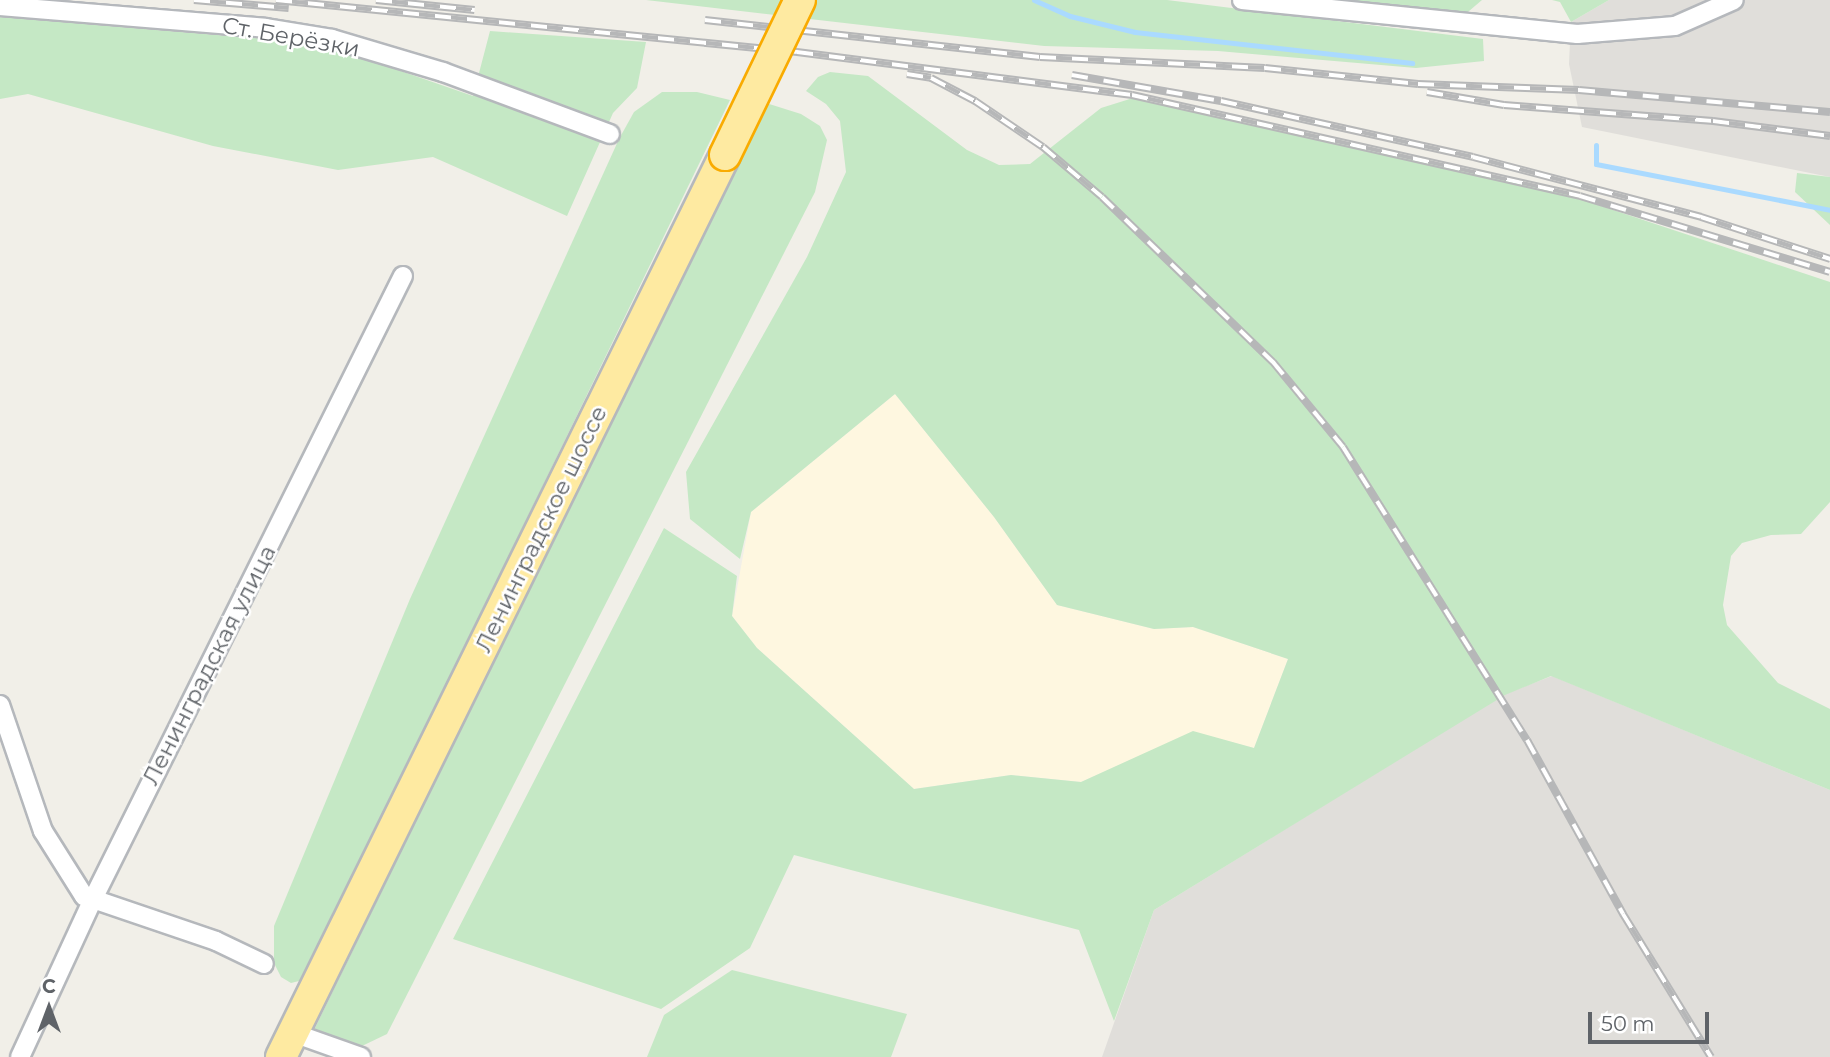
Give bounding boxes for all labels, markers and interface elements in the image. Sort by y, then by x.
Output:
street label: Ст. Берёзки [220,11,362,63]
street label: Ленинградское шоссе [469,401,613,657]
street label: Ленинградская улица [136,540,282,790]
north arrow [14,973,84,1043]
text: С [42,975,56,998]
scale bar [1592,998,1713,1042]
text: 50 m [1601,1011,1655,1036]

